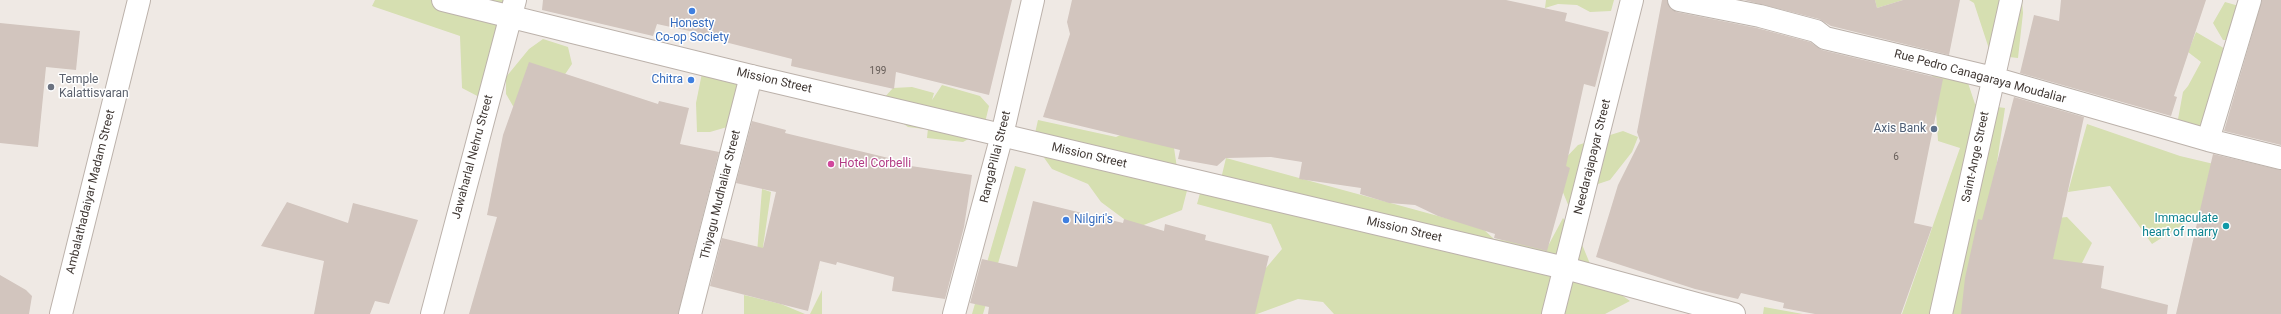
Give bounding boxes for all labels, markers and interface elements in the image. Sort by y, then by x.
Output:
marker: Honesty Co-op Society [687,6,697,16]
place label: Honesty Co-op Society [655,17,729,45]
street label: Rue Pedro Canagaraya Moudaliar [1892,47,2068,107]
street label: Mission Street [735,65,813,97]
house number: 199 [870,65,886,77]
place label: Temple Kalattisvaran [59,73,129,101]
place label: Chitra [651,73,683,87]
marker: Chitra [686,75,696,85]
marker: Temple Kalattisvaran [46,82,56,92]
street label: Jawaharlal Nehru Street [449,93,497,221]
street label: Needarajapayar Street [1572,98,1614,216]
street label: Ambalathadaiyar Madam Street [64,108,118,276]
street label: RangaPillai Street [978,110,1014,204]
street label: Saint-Ange Street [1959,110,1993,204]
place label: Axis Bank [1873,122,1926,136]
marker: Axis Bank [1929,124,1939,134]
street label: Thiyagu Mudhaliar Street [698,129,744,261]
street label: Mission Street [1050,140,1128,172]
house number: 6 [1893,151,1899,163]
place label: Hotel Corbelli [839,157,911,171]
marker: Hotel Corbelli [826,159,836,169]
place label: Immaculate heart of marry [2142,212,2218,240]
place label: Nilgiri's [1074,213,1113,227]
street label: Mission Street [1365,214,1443,246]
marker: Nilgiri's [1061,215,1071,225]
marker: Immaculate heart of marry [2221,221,2231,231]

